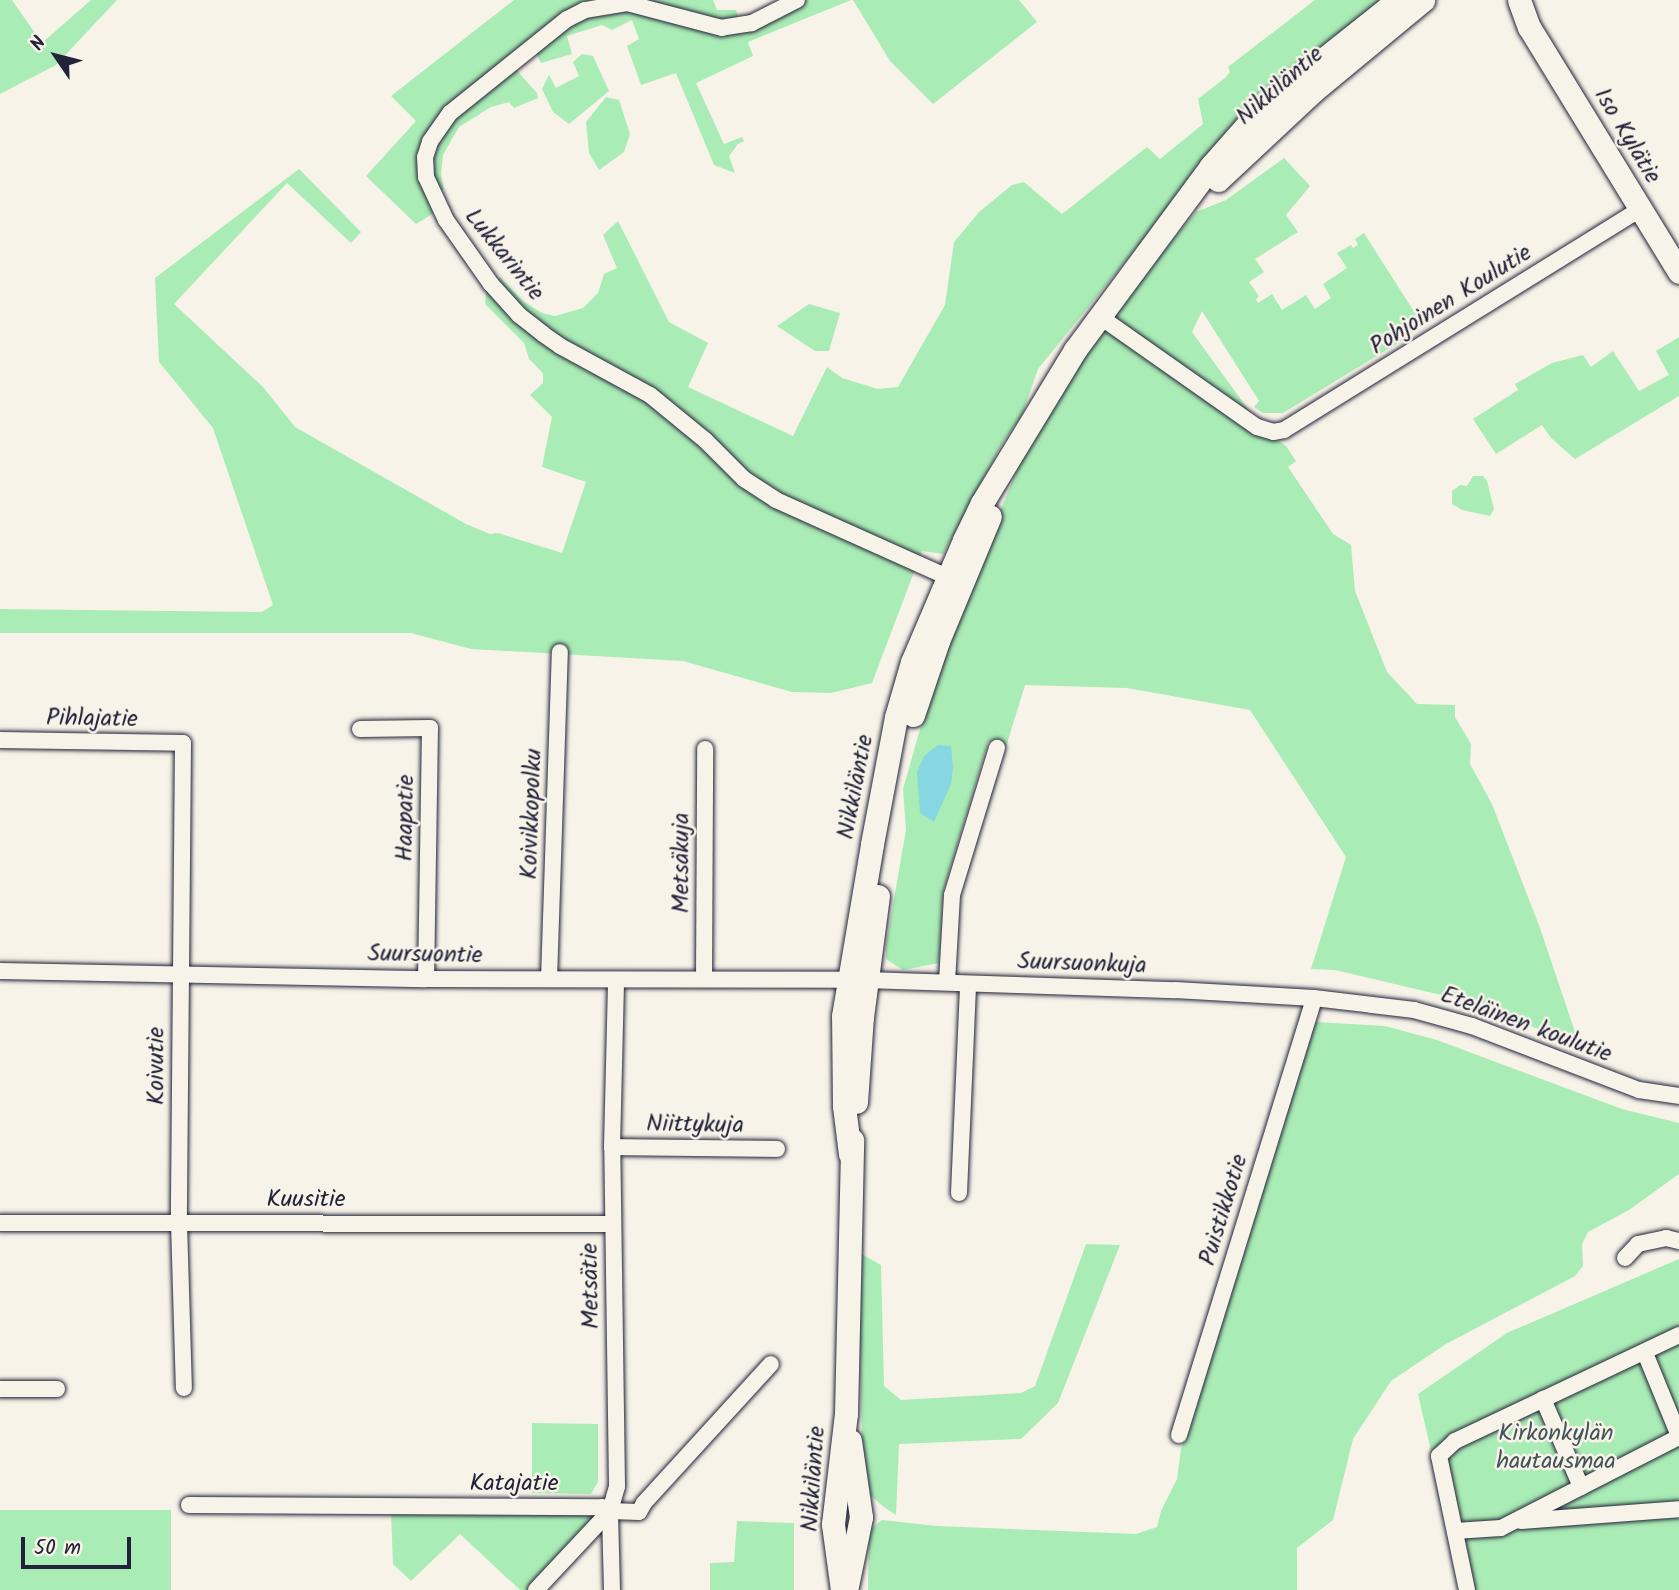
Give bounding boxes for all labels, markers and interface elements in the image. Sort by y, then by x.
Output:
north arrow [21,21,91,91]
text: N [23,30,55,57]
street label: Nikkiläntie [1231,40,1329,132]
street label: Iso Kylätie [1587,83,1667,189]
street label: Lukkarintie [458,203,550,307]
street label: Pohjoinen Koulutie [1365,239,1537,361]
street label: Pihlajatie [46,704,138,734]
street label: Nikkiläntie [832,732,880,842]
street label: Koivikkopolku [515,748,549,880]
street label: Haapatie [391,774,421,862]
street label: Metsäkuja [668,813,696,913]
street label: Suursuontie [367,940,483,970]
street label: Suursuonkuja [1017,947,1147,981]
street label: Eteläinen koulutie [1437,981,1615,1069]
street label: Koivutie [143,1027,171,1105]
street label: Niittykuja [646,1110,744,1140]
street label: Puistikkotie [1193,1151,1255,1269]
street label: Kuusitie [266,1186,346,1214]
street label: Metsätie [576,1243,606,1329]
park label: Kirkonkylän hautausmaa [1496,1420,1616,1476]
street label: Nikkiläntie [796,1425,832,1533]
street label: Katajatie [469,1470,559,1498]
scale bar [24,1524,135,1568]
text: 50 m [34,1532,81,1565]

